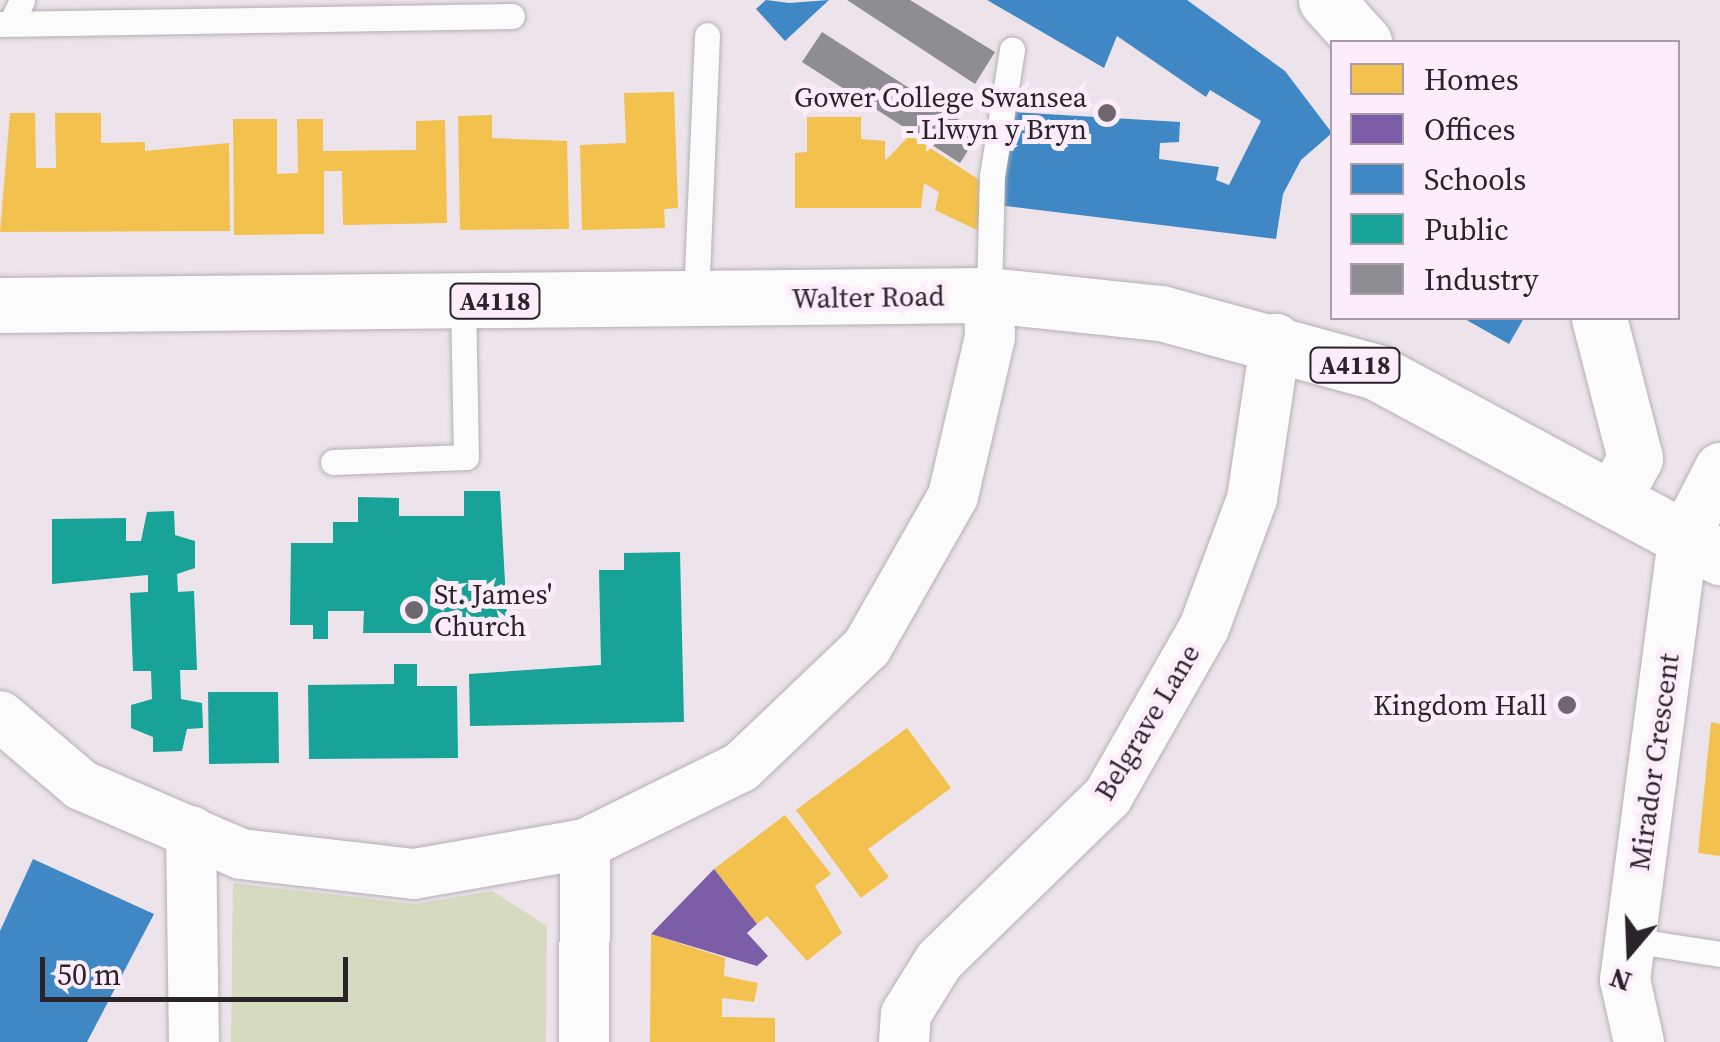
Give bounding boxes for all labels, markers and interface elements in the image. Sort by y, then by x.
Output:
legend [1330,40,1680,320]
text: Homes [1424,59,1519,100]
place label: Gower College Swansea - Llwyn y Bryn [794,80,1087,146]
marker: Gower College Swansea - Llwyn y Bryn [1096,102,1118,124]
text: Offices [1424,109,1516,150]
text: Schools [1424,159,1526,200]
text: Public [1424,209,1509,250]
text: Industry [1424,259,1539,300]
street label: Walter Road [791,279,945,315]
road number: A4118 [448,281,542,321]
road number: A4118 [1308,345,1402,385]
place label: St. James' Church [434,577,552,643]
marker: St. James' Church [403,599,425,621]
street label: Belgrave Lane [1087,638,1207,806]
street label: Mirador Crescent [1622,651,1686,873]
place label: Kingdom Hall [1373,688,1547,722]
marker: Kingdom Hall [1556,694,1578,716]
north arrow [1580,902,1680,1002]
scale bar [45,937,352,999]
text: 50 m [57,954,121,995]
text: N [1604,959,1636,1002]

